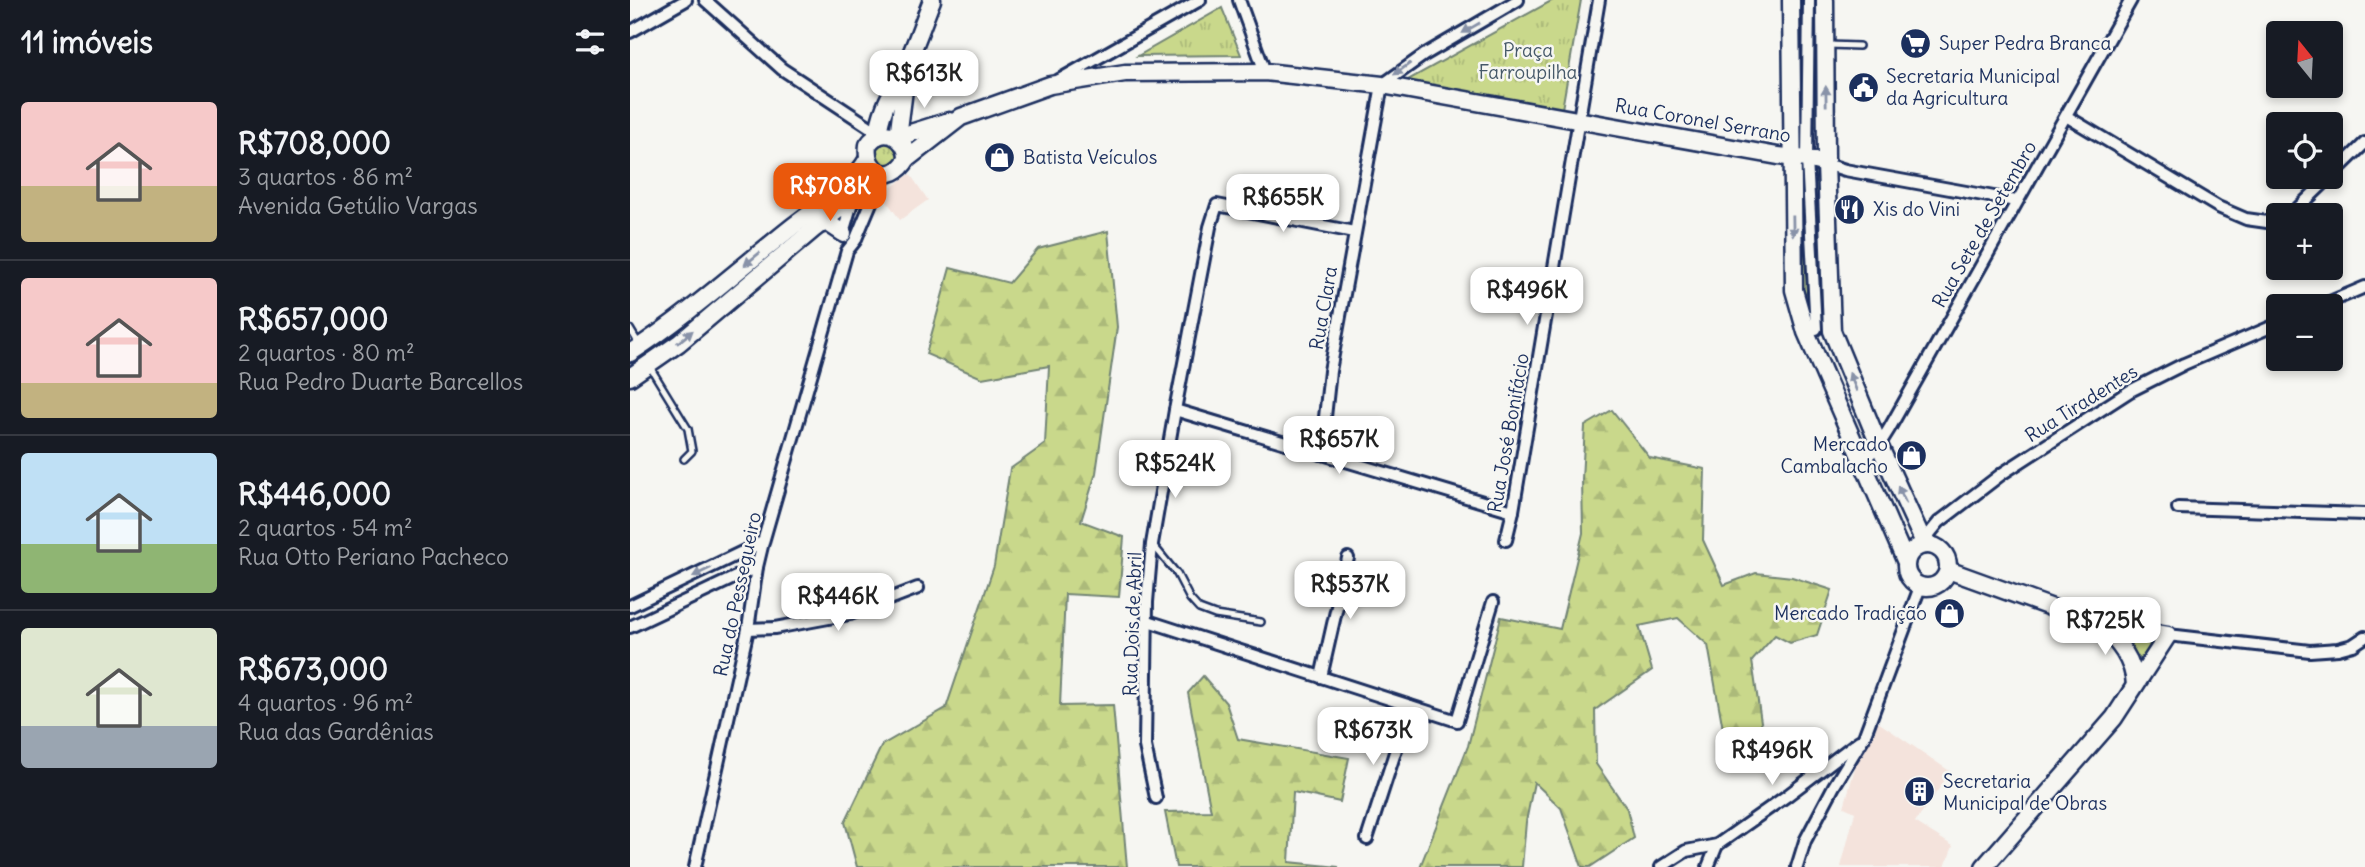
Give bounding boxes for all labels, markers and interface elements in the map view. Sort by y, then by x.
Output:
north arrow [2266,21,2343,98]
map controls [2266,21,2343,371]
one-way arrow [1461,22,1481,34]
text: 11 imóveis [21,23,153,61]
icon: filters [571,23,609,61]
supermarket icon: Super Pedra Branca [1899,26,1933,60]
place label: Super Pedra Branca [1939,31,2111,55]
park label: Praça Farroupilha [1479,38,1578,84]
pin: R$613K [867,50,981,110]
text: R$613K [885,58,963,87]
one-way arrow [1393,62,1411,76]
place label: Secretaria Municipal da Agricultura [1886,64,2060,110]
public building icon: Secretaria Municipal da Agricultura [1846,70,1880,104]
one-way arrow [1820,85,1832,107]
street label: Rua Coronel Serrano [1613,93,1793,147]
button: locate [2266,112,2343,189]
text: R$708,000 [238,124,391,162]
icon: home [77,130,161,214]
street label: Rua Sete de Setembro [1926,136,2042,312]
shop icon: Batista Veículos [983,140,1017,174]
place label: Batista Veículos [1023,145,1157,169]
text: 3 quartos · 86 m² [238,162,413,191]
pin: R$708K [773,164,887,223]
text: R$708K [789,171,871,200]
pin: R$655K [1226,174,1340,234]
text: R$655K [1242,182,1324,211]
text: Avenida Getúlio Vargas [238,191,478,220]
restaurant icon: Xis do Vini [1833,192,1867,226]
place label: Xis do Vini [1873,197,1960,221]
button: + [2266,203,2343,280]
one-way arrow [1787,215,1799,237]
one-way arrow [744,251,762,266]
street label: Rua Clara [1304,264,1342,352]
pin: R$496K [1470,268,1584,327]
text: R$496K [1486,275,1568,304]
button: − [2266,294,2343,371]
text: R$657,000 [238,300,388,338]
icon: home [77,306,161,390]
one-way arrow [677,330,694,345]
text: 2 quartos · 80 m² [238,338,414,367]
street label: Rua José Bonifácio [1482,351,1534,515]
street label: Rua Tiradentes [2020,359,2142,447]
text: Rua Pedro Duarte Barcellos [238,367,523,396]
one-way arrow [1847,371,1858,392]
pin: R$657K [1282,416,1396,476]
text: R$657K [1299,424,1379,453]
place label: Mercado Cambalacho [1780,432,1888,478]
shop icon: Mercado Cambalacho [1894,438,1928,472]
pin: R$524K [1118,440,1232,500]
text: R$524K [1135,448,1215,477]
text: R$446,000 [238,475,391,513]
icon: home [77,481,161,565]
one-way arrow [1896,485,1908,505]
street label: Rua do Pessegueiro [708,510,766,678]
text: 2 quartos · 54 m² [238,513,413,542]
text: Rua Otto Periano Pacheco [238,542,509,571]
street label: Rua Dois de Abril [1117,551,1147,697]
pin: R$537K [1293,562,1407,621]
one-way arrow [692,566,712,577]
text: R$537K [1310,569,1390,598]
pin: R$446K [781,574,895,633]
text: R$446K [797,581,879,610]
shop icon: Mercado Tradição [1933,596,1967,630]
pin: R$725K [2048,598,2162,657]
place label: Mercado Tradição [1774,601,1927,625]
text: R$725K [2066,605,2144,634]
text: R$673,000 [238,650,388,688]
icon: home [77,656,161,740]
text: 4 quartos · 96 m² [238,688,413,717]
pin: R$673K [1316,708,1430,767]
text: R$673K [1333,715,1413,744]
text: Rua das Gardênias [238,717,434,746]
pin: R$496K [1715,728,1829,787]
text: R$496K [1731,735,1813,764]
place label: Secretaria Municipal de Obras [1943,769,2107,815]
building icon: Secretaria Municipal de Obras [1903,775,1937,809]

